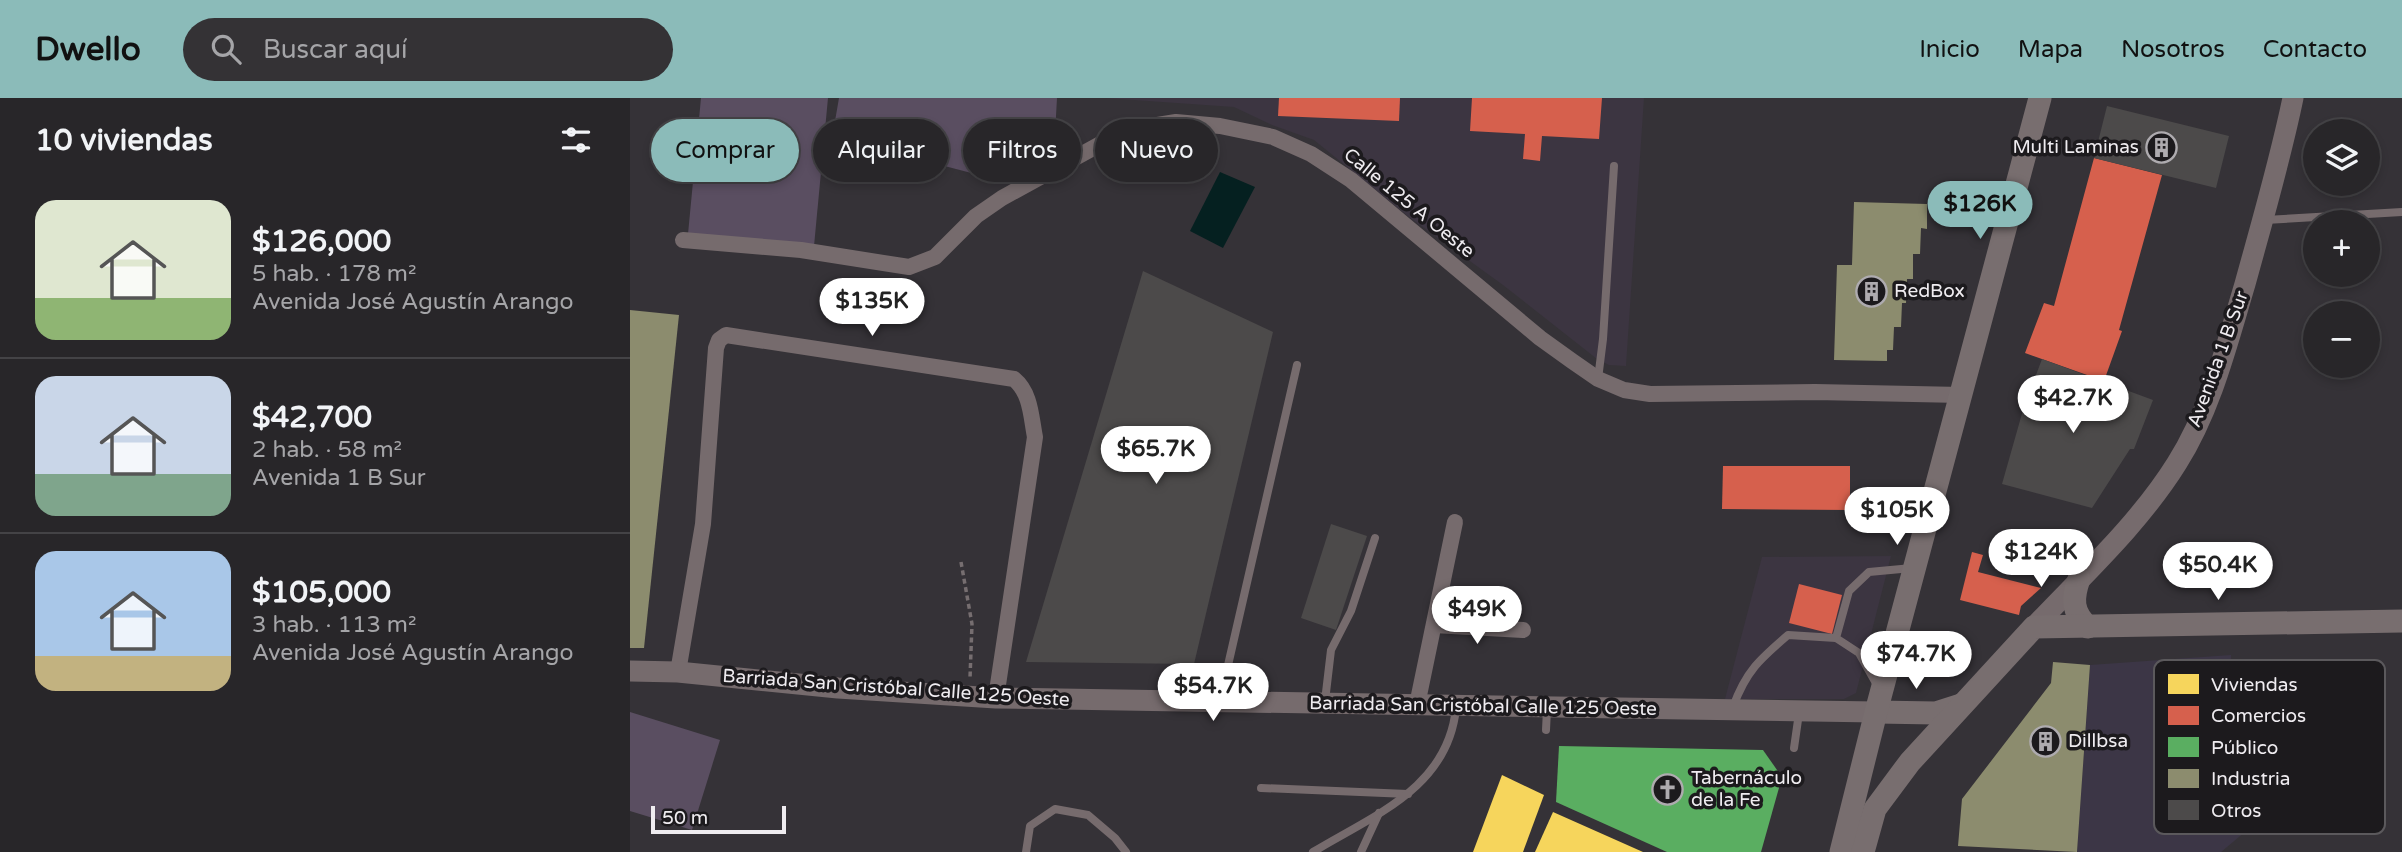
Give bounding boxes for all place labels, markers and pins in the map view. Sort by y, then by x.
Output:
building icon: Multi Laminas [2145,130,2179,164]
place label: Multi Laminas [2012,136,2139,158]
pin: $126K [1931,181,2029,241]
building icon: RedBox [1854,274,1888,308]
pin: $135K [823,278,921,338]
place label: RedBox [1894,280,1965,302]
pin: $42.7K [2016,376,2130,435]
pin: $65.7K [1099,426,1213,486]
pin: $105K [1848,488,1946,547]
pin: $124K [1992,530,2090,589]
pin: $50.4K [2161,542,2275,602]
pin: $49K [1436,587,1518,646]
pin: $74.7K [1859,632,1973,691]
pin: $54.7K [1156,664,1270,723]
building icon: Dillbsa [2028,724,2062,758]
place label: Dillbsa [2068,730,2128,752]
place label: Tabernáculo de la Fe [1691,767,1802,811]
church icon: Tabernáculo de la Fe [1651,772,1685,806]

